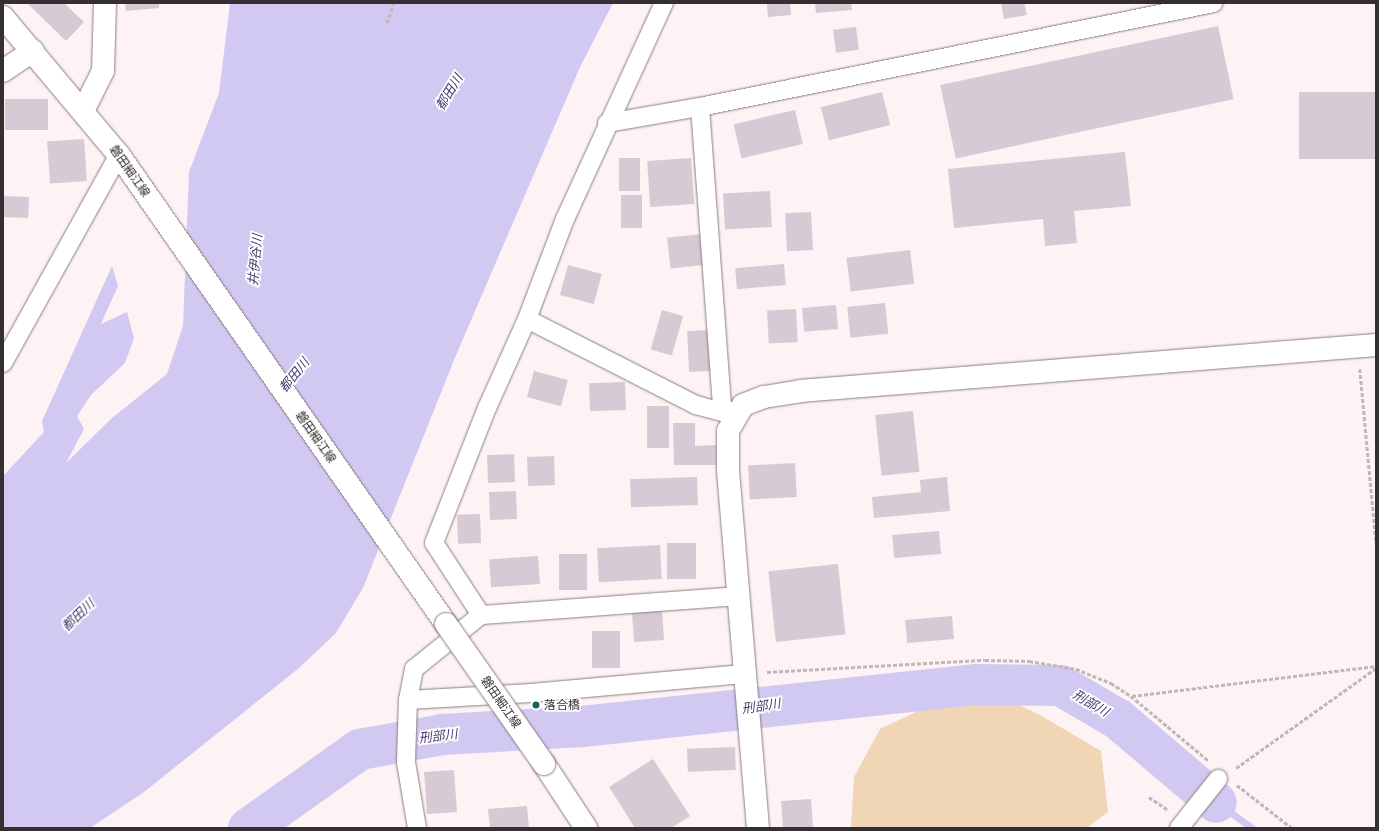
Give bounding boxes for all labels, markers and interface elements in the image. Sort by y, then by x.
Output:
water label: 都田川 [432,71,466,113]
street label: 磐田細江線 [107,142,153,200]
water label: 井伊谷川 [245,233,265,287]
water label: 都田川 [276,355,312,395]
street label: 磐田細江線 [293,408,339,466]
water label: 都田川 [59,596,97,634]
street label: 磐田細江線 [478,673,524,731]
water label: 刑部川 [1070,686,1112,720]
water label: 刑部川 [741,696,781,716]
place label: 落合橋 [544,698,580,712]
marker: 落合橋 [531,700,541,710]
water label: 刑部川 [418,726,458,746]

